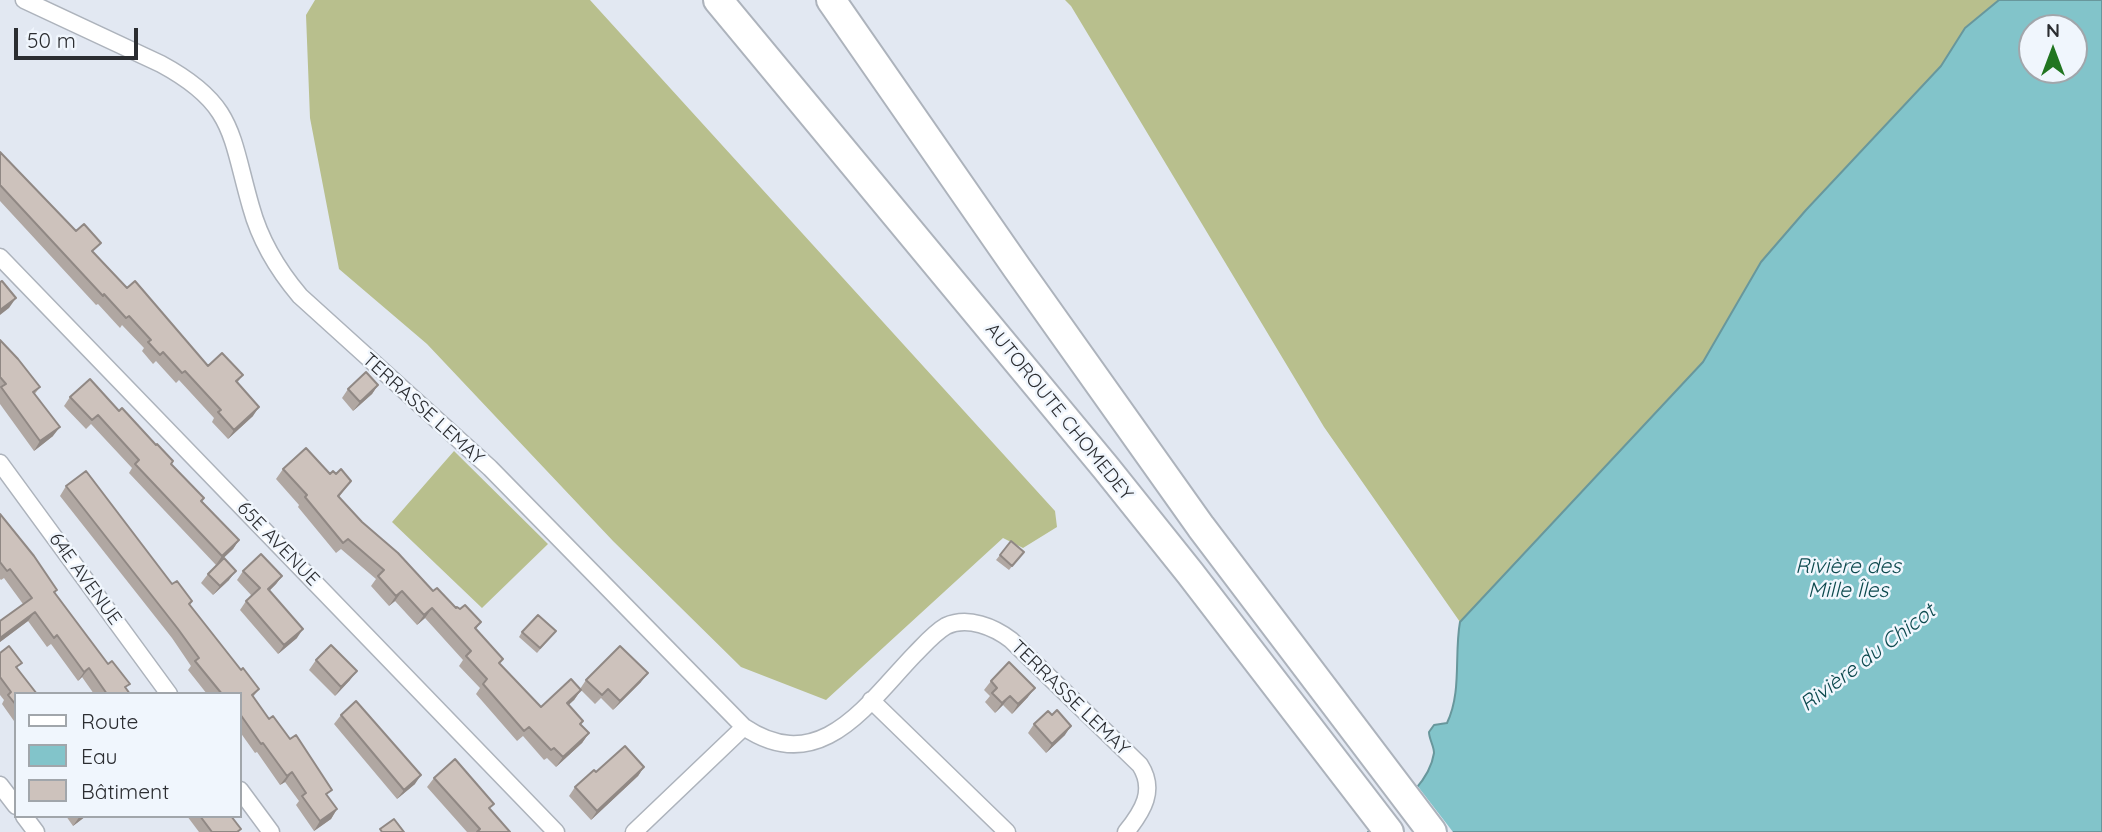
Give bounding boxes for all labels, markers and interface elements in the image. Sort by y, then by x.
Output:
scale bar [18,14,142,58]
north arrow [2018,14,2088,84]
text: N [2046,18,2060,42]
text: 50 m [27,27,76,53]
street label: AUTOROUTE CHOMEDEY [980,319,1138,505]
street label: TERRASSE LEMAY [357,348,489,470]
street label: 65E AVENUE [232,497,324,591]
street label: 64E AVENUE [44,528,126,630]
water label: Rivière des Mille Îles [1795,554,1901,604]
water label: Rivière du Chicot [1795,599,1941,717]
street label: TERRASSE LEMAY [1006,636,1134,760]
legend [14,692,242,818]
text: Route [81,708,138,734]
text: Eau [81,743,117,769]
text: Bâtiment [81,778,169,804]

